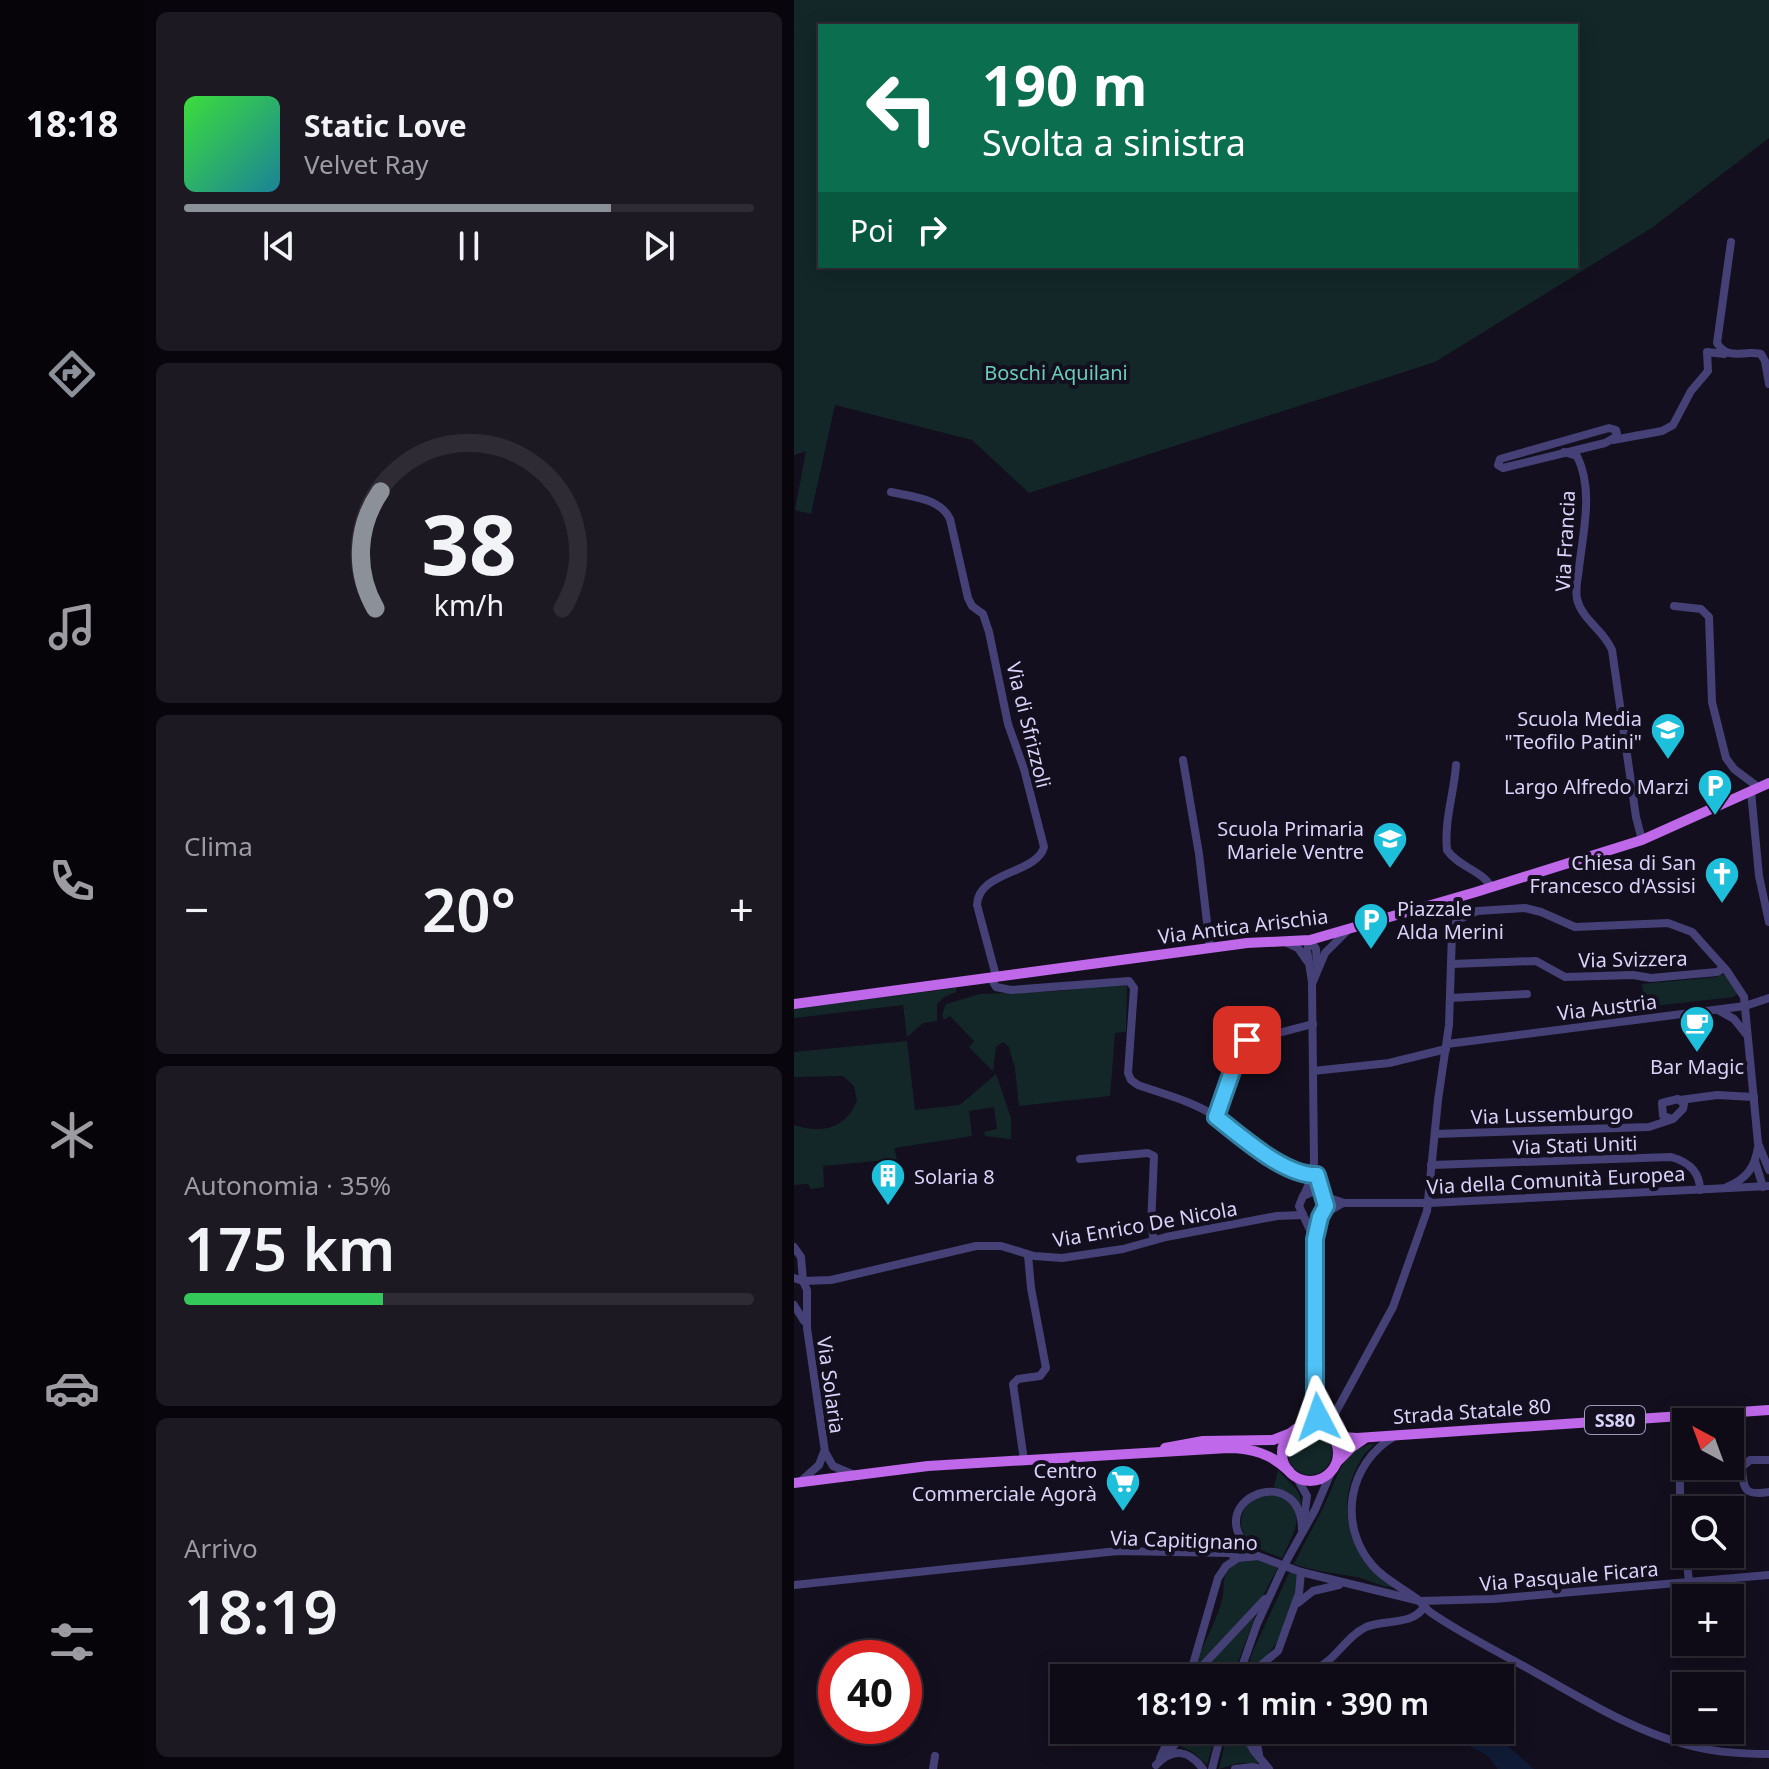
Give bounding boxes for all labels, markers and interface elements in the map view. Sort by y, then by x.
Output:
text: 190 m [982,46,1147,122]
icon: left [850,56,954,160]
text: 18:18 [26,99,118,148]
text: Static Love [304,105,467,146]
text: Svolta a sinistra [982,118,1246,167]
text: Velvet Ray [304,146,429,182]
icon: right [910,208,954,252]
text: Poi [850,210,894,251]
icon: previous [257,224,301,268]
icon: pause [447,224,491,268]
icon: next [637,224,681,268]
icon: directions [44,346,100,402]
park label: Boschi Aquilani [984,359,1128,386]
text: 38 [421,486,517,599]
street label: Via Francia [1549,490,1581,592]
text: km/h [434,585,504,624]
icon: music [44,599,100,655]
street label: Via di Sfrizzoli [1000,659,1058,791]
place label: Scuola Media "Teofilo Patini" [1504,705,1642,755]
school or university icon: Scuola Media "Teofilo Patini" [1649,711,1687,761]
parking icon: Largo Alfredo Marzi [1696,767,1734,817]
place label: Largo Alfredo Marzi [1504,773,1689,800]
place label: Scuola Primaria Mariele Ventre [1217,815,1364,865]
school or university icon: Scuola Primaria Mariele Ventre [1371,820,1409,870]
text: Clima [184,828,253,864]
place label: Chiesa di San Francesco d'Assisi [1530,849,1696,899]
icon: phone [44,853,100,909]
church icon: Chiesa di San Francesco d'Assisi [1703,855,1741,905]
text: 20° [422,868,516,950]
text: − [184,879,209,939]
text: + [729,879,754,939]
place label: Piazzale Alda Merini [1397,895,1504,945]
parking icon: Piazzale Alda Merini [1352,901,1390,951]
street label: Via Antica Arischia [1156,902,1330,950]
street label: Via Svizzera [1578,945,1688,973]
street label: Via Austria [1556,987,1658,1027]
cafe icon: Bar Magic [1678,1004,1716,1054]
pin [1213,1006,1281,1074]
icon: arrive [1225,1018,1269,1062]
place label: Bar Magic [1650,1053,1744,1080]
street label: Via Lussemburgo [1470,1098,1634,1130]
icon: climate [44,1107,100,1163]
street label: Via Stati Uniti [1512,1129,1638,1161]
building icon: Solaria 8 [869,1157,907,1207]
street label: Via della Comunità Europea [1426,1160,1686,1200]
place label: Solaria 8 [914,1163,995,1190]
text: Autonomia · 35% [184,1167,391,1203]
street label: Via Enrico De Nicola [1051,1194,1239,1254]
text: 175 km [184,1207,395,1289]
street label: Via Solaria [811,1335,851,1435]
icon: car [44,1360,100,1416]
position arrow [1276,1375,1360,1459]
street label: Strada Statale 80 [1392,1392,1552,1430]
road number: SS80 [1585,1406,1645,1434]
north arrow [1672,1408,1744,1480]
map controls [1672,1408,1744,1744]
place label: Centro Commerciale Agorà [912,1457,1097,1507]
supermarket icon: Centro Commerciale Agorà [1104,1463,1142,1513]
button: search [1672,1496,1744,1568]
street label: Via Capitignano [1110,1524,1258,1556]
text: Arrivo [184,1530,258,1566]
street label: Via Pasquale Ficara [1478,1555,1660,1597]
text: 18:19 [184,1570,338,1652]
button: + [1672,1584,1744,1656]
icon: filters [44,1614,100,1670]
speed limit sign: 40 [818,1640,922,1744]
button: − [1672,1672,1744,1744]
text: 18:19 · 1 min · 390 m [1135,1683,1429,1724]

